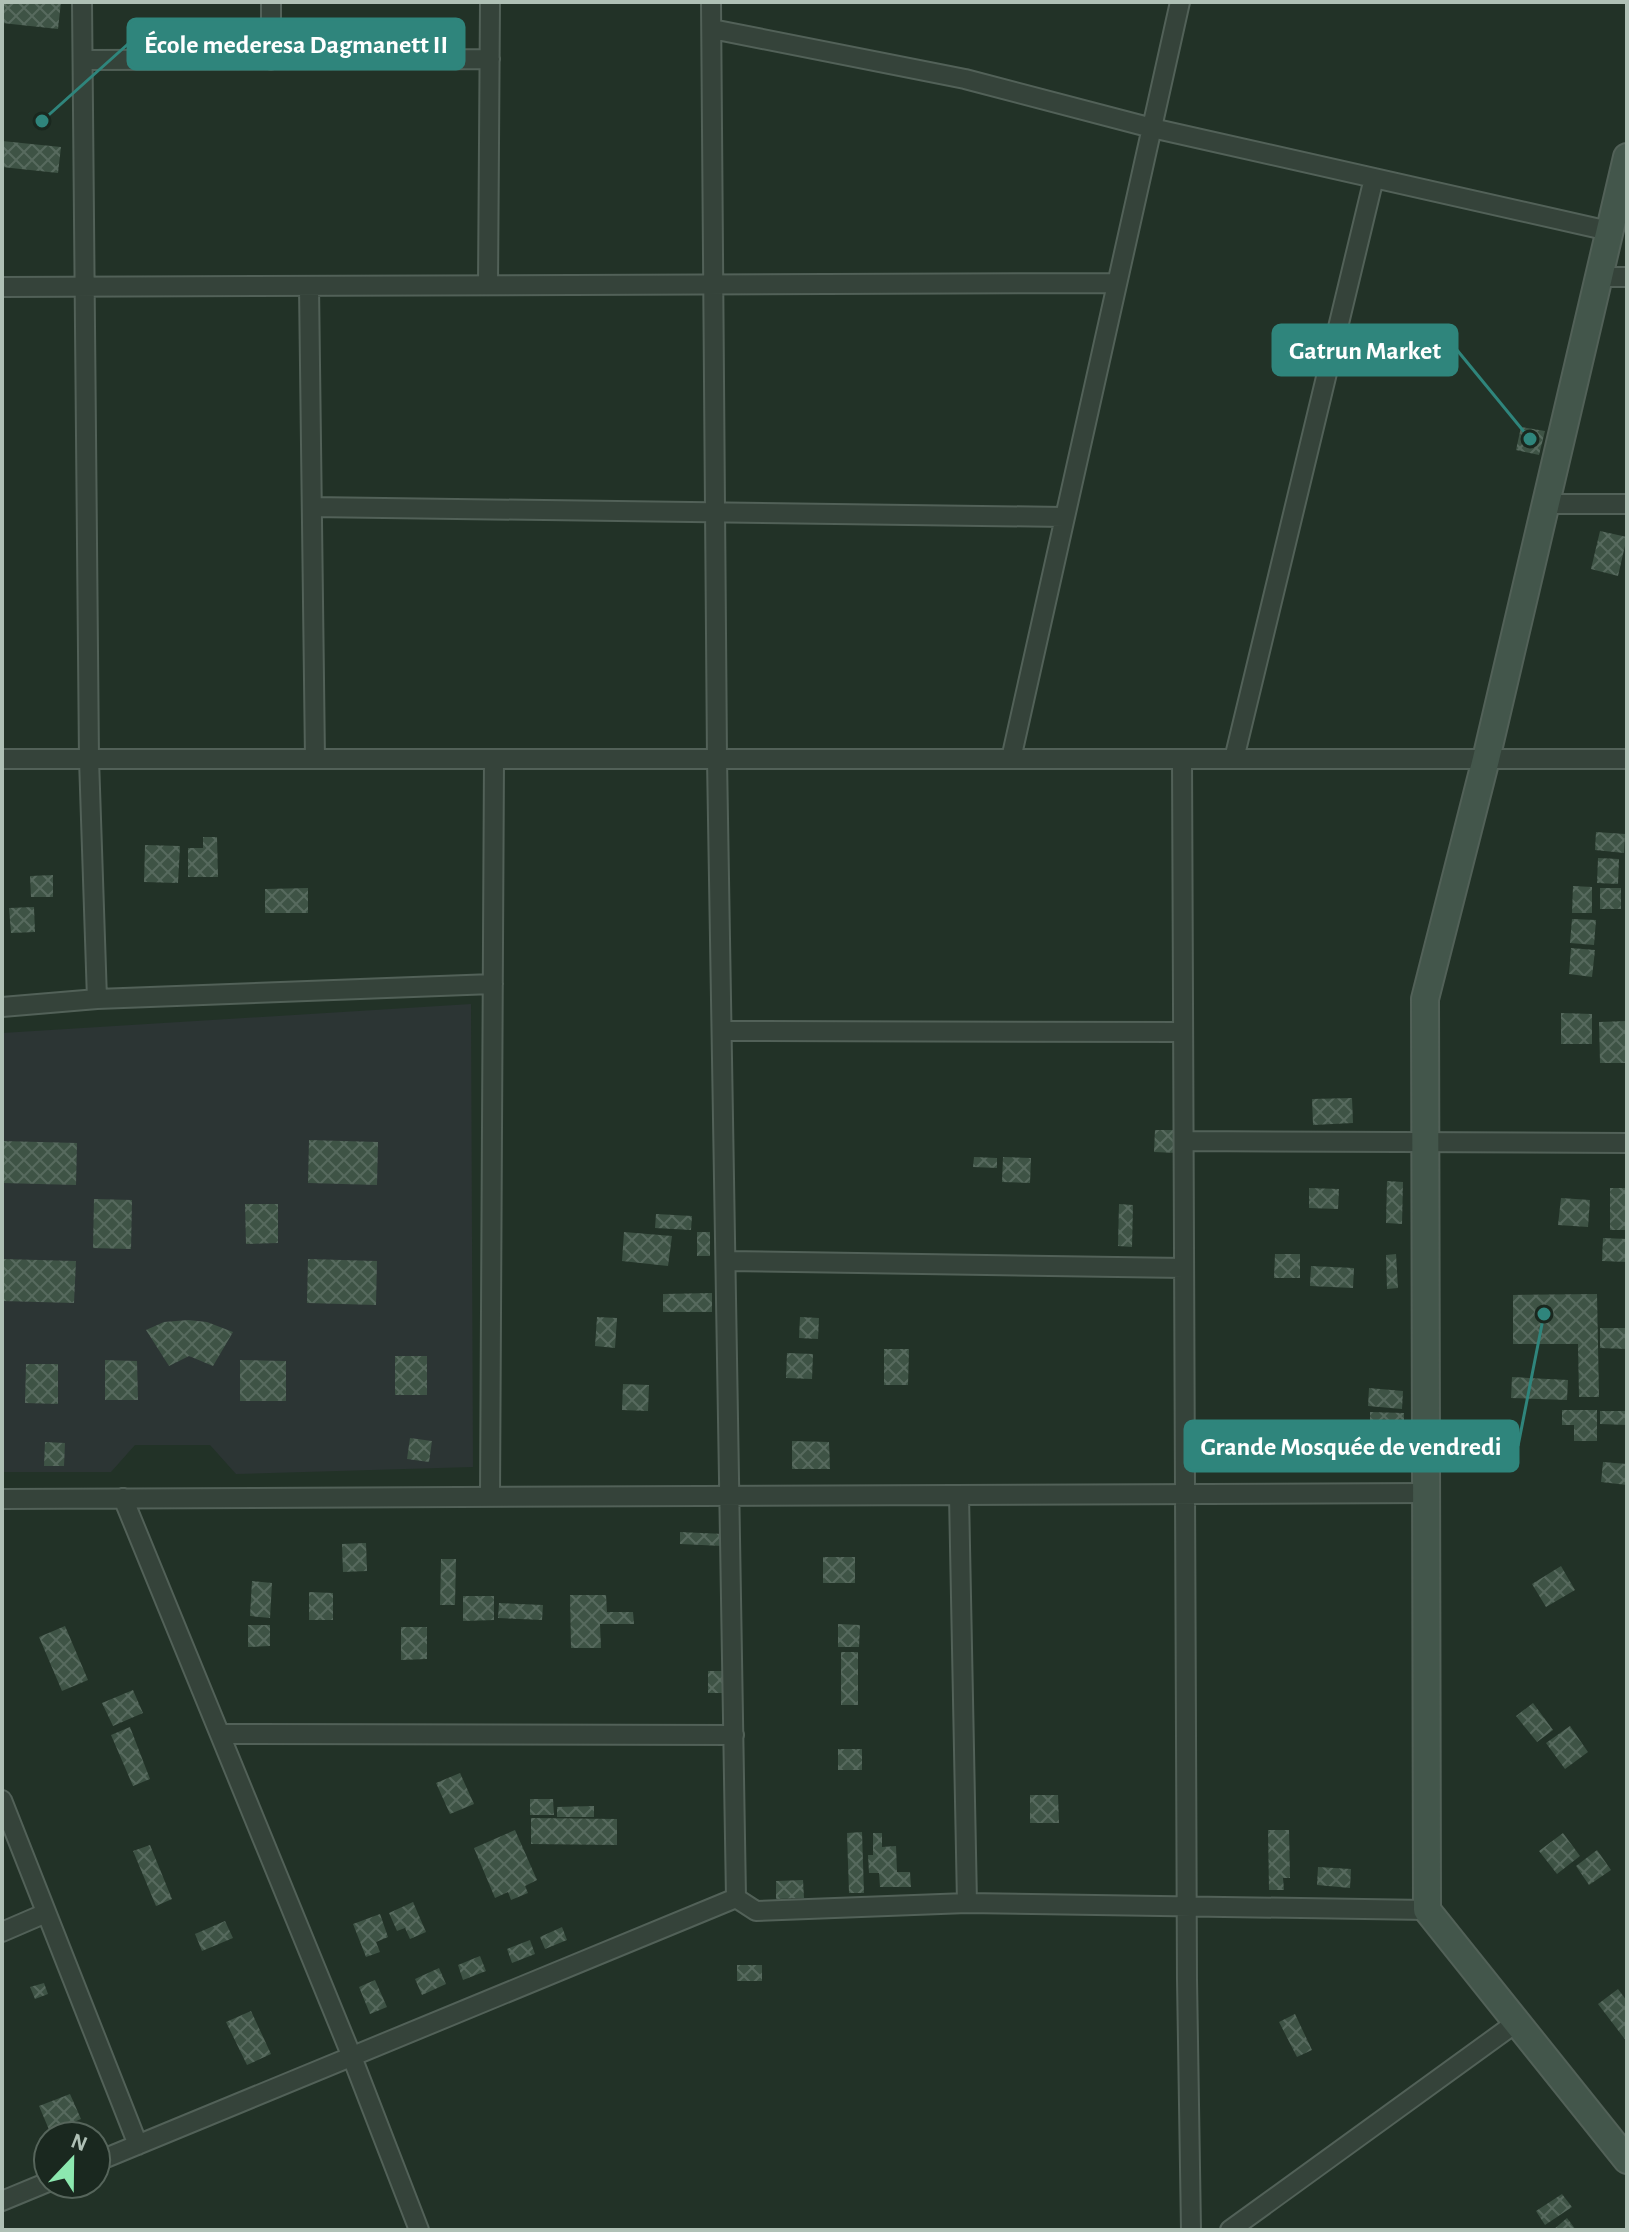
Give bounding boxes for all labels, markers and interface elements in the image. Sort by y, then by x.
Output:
callout: École mederesa Dagmanett II [128,19,464,69]
text: École mederesa Dagmanett II [144,30,448,58]
callout: Gatrun Market [1273,325,1457,375]
text: Gatrun Market [1289,338,1441,364]
callout: Grande Mosquée de vendredi [1185,1421,1518,1471]
text: Grande Mosquée de vendredi [1200,1434,1502,1460]
north arrow [32,2120,112,2200]
text: N [68,2129,90,2155]

